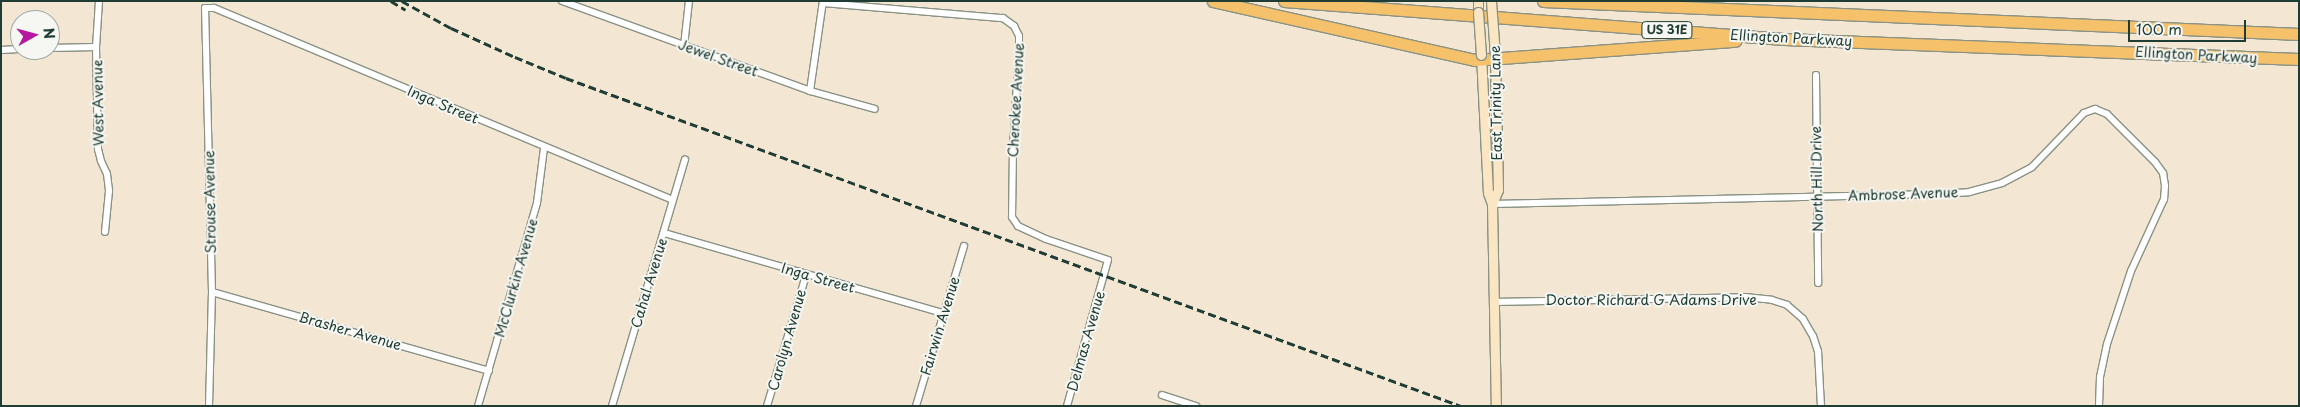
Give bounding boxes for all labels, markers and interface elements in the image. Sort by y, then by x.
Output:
north arrow [10,10,60,60]
scale bar [2130,10,2248,42]
text: 100 m [2136,17,2182,40]
road number: US 31E [1641,20,1693,40]
text: N [38,26,60,40]
street label: Ellington Parkway [1729,26,1853,50]
street label: Jewel Street [676,36,760,80]
street label: Cherokee Avenue [1005,42,1027,158]
street label: Ellington Parkway [2134,43,2258,67]
street label: East Trinity Lane [1487,45,1505,161]
street label: West Avenue [89,60,107,146]
street label: Inga Street [405,83,481,127]
street label: North Hill Drive [1808,126,1826,232]
street label: Strouse Avenue [201,150,219,254]
street label: Ambrose Avenue [1848,184,1958,204]
street label: McClurkin Avenue [491,217,541,339]
street label: Cahal Avenue [627,236,671,330]
street label: Inga Street [779,260,857,296]
street label: Fairwin Avenue [917,274,963,378]
street label: Carolyn Avenue [764,287,810,393]
street label: Delmas Avenue [1064,289,1108,393]
street label: Doctor Richard G Adams Drive [1545,292,1757,308]
street label: Brasher Avenue [297,308,403,354]

